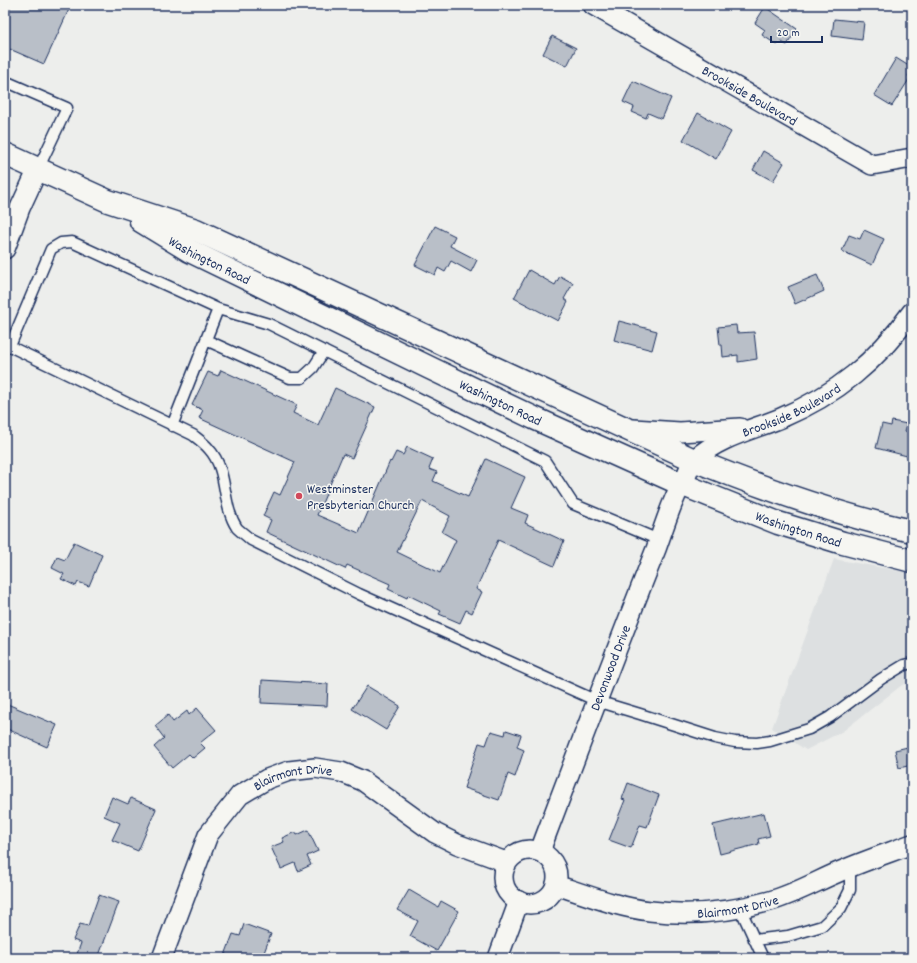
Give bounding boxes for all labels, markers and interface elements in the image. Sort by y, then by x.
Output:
scale bar [771,18,822,44]
text: 20 m [777,25,800,42]
street label: Brookside Boulevard [698,61,800,132]
street label: Washington Road [164,232,253,291]
street label: Washington Road [455,375,544,432]
street label: Brookside Boulevard [740,380,846,443]
place label: Westminster Presbyterian Church [307,480,414,516]
marker: Westminster Presbyterian Church [294,491,304,501]
street label: Washington Road [752,507,844,554]
street label: Devonwood Drive [586,623,637,714]
street label: Blairmont Drive [250,760,334,797]
street label: Blairmont Drive [697,891,781,925]

